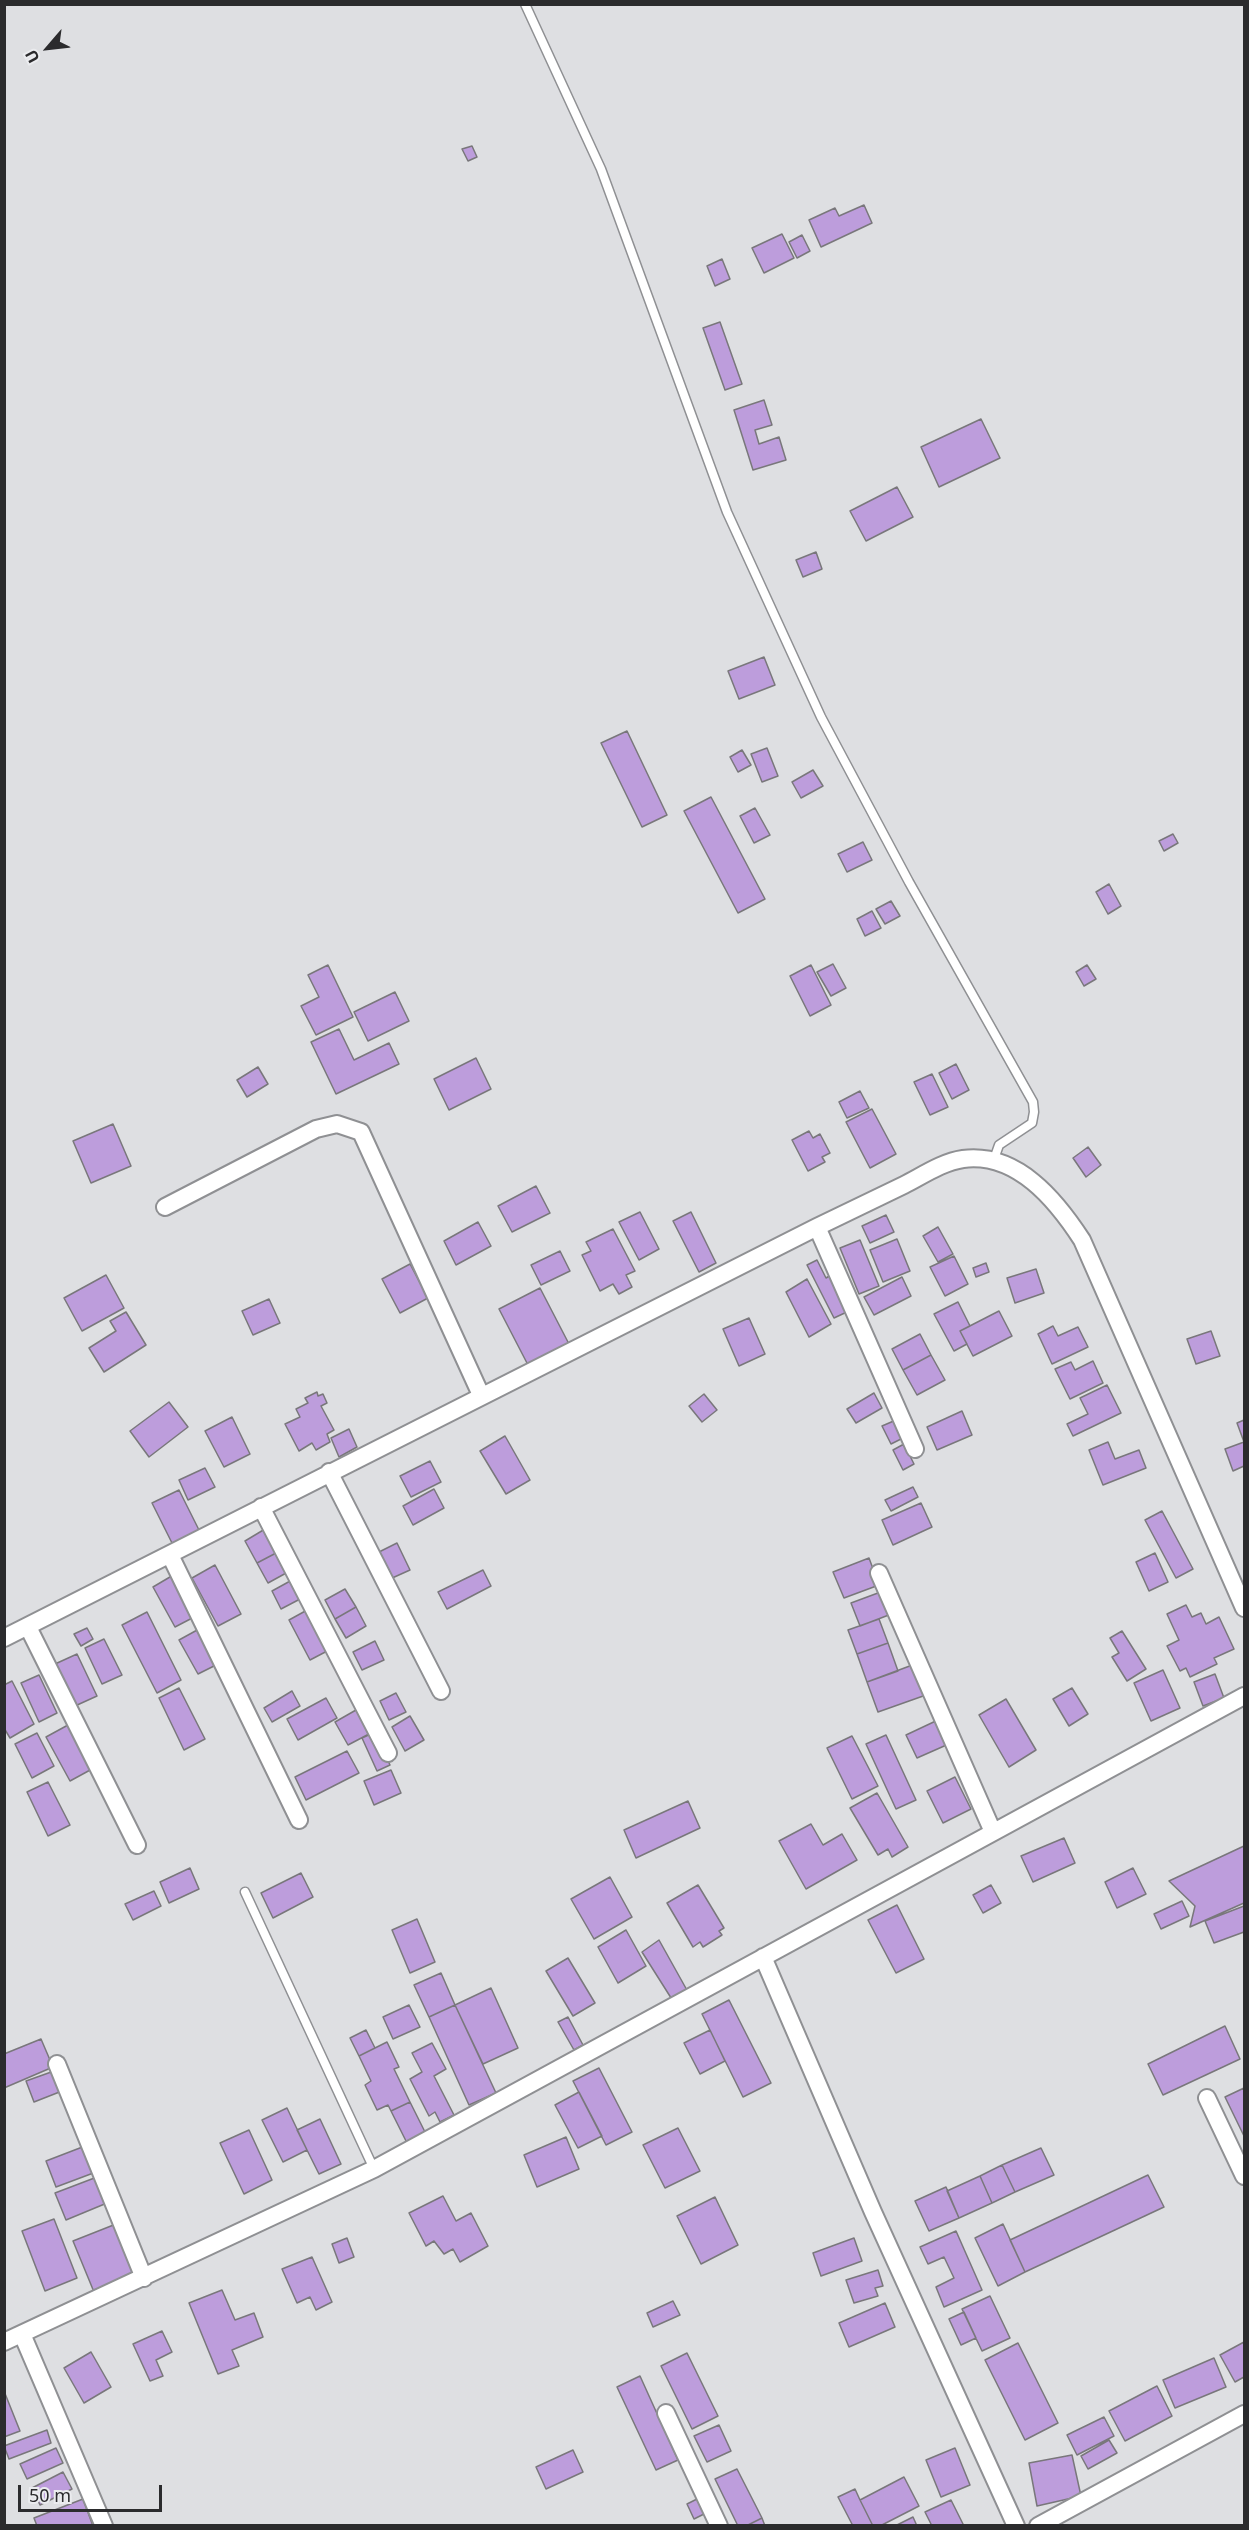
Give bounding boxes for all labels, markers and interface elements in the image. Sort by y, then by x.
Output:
north arrow [18,18,78,78]
text: U [20,46,45,67]
scale bar [21,2473,165,2511]
text: 50 m [29,2483,71,2507]

